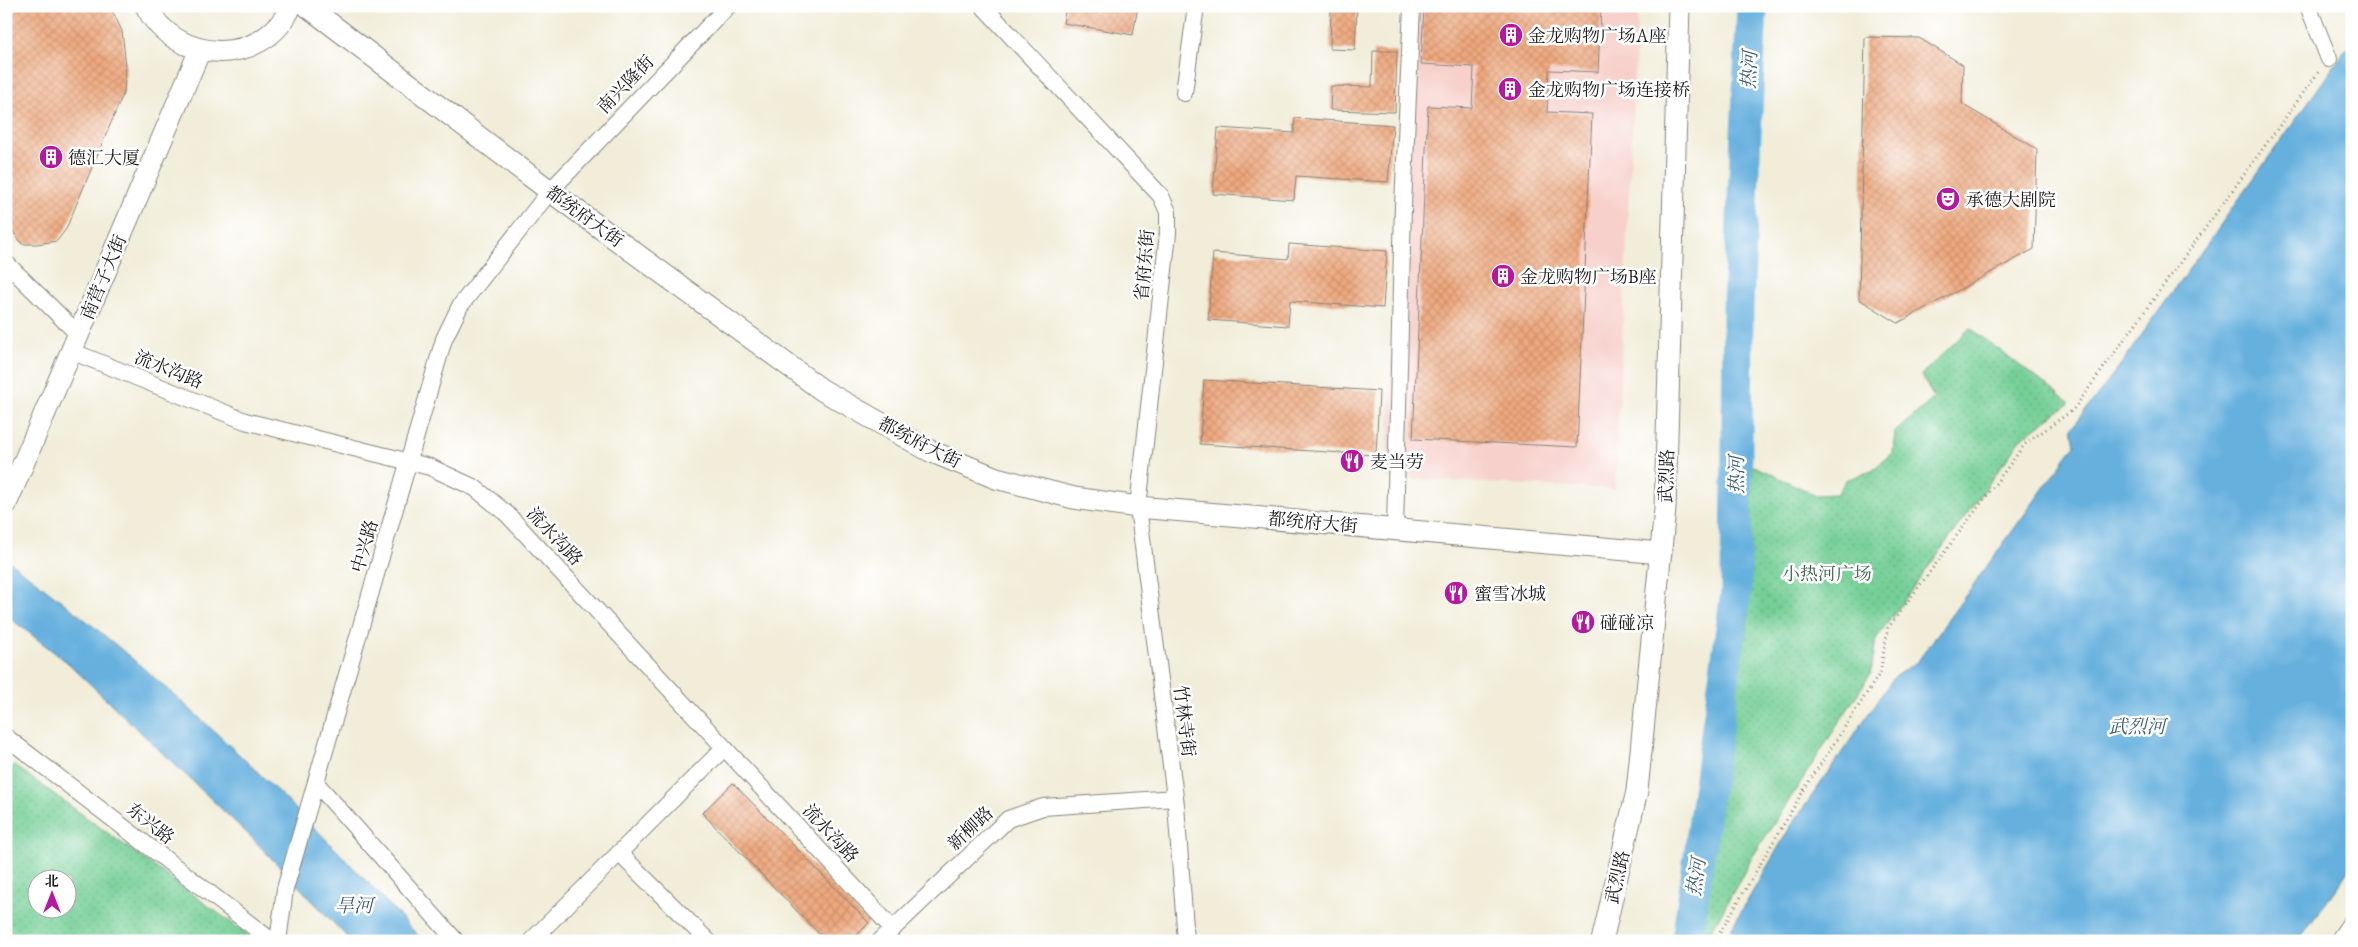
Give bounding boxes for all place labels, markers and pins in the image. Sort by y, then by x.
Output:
building icon: 金龙购物广场A座 [1498,22,1524,48]
place label: 金龙购物广场A座 [1528,24,1666,47]
building icon: 金龙购物广场连接桥 [1497,76,1523,102]
place label: 金龙购物广场连接桥 [1528,78,1690,101]
building icon: 德汇大厦 [38,144,64,170]
place label: 德汇大厦 [68,146,140,169]
theatre icon: 承德大剧院 [1935,186,1961,212]
place label: 承德大剧院 [1966,188,2056,211]
building icon: 金龙购物广场B座 [1490,263,1516,289]
place label: 金龙购物广场B座 [1520,265,1657,288]
restaurant icon: 麦当劳 [1339,448,1365,474]
place label: 麦当劳 [1370,450,1424,473]
restaurant icon: 蜜雪冰城 [1443,580,1469,606]
place label: 蜜雪冰城 [1474,582,1546,605]
restaurant icon: 碰碰凉 [1570,609,1596,635]
place label: 碰碰凉 [1600,611,1654,634]

